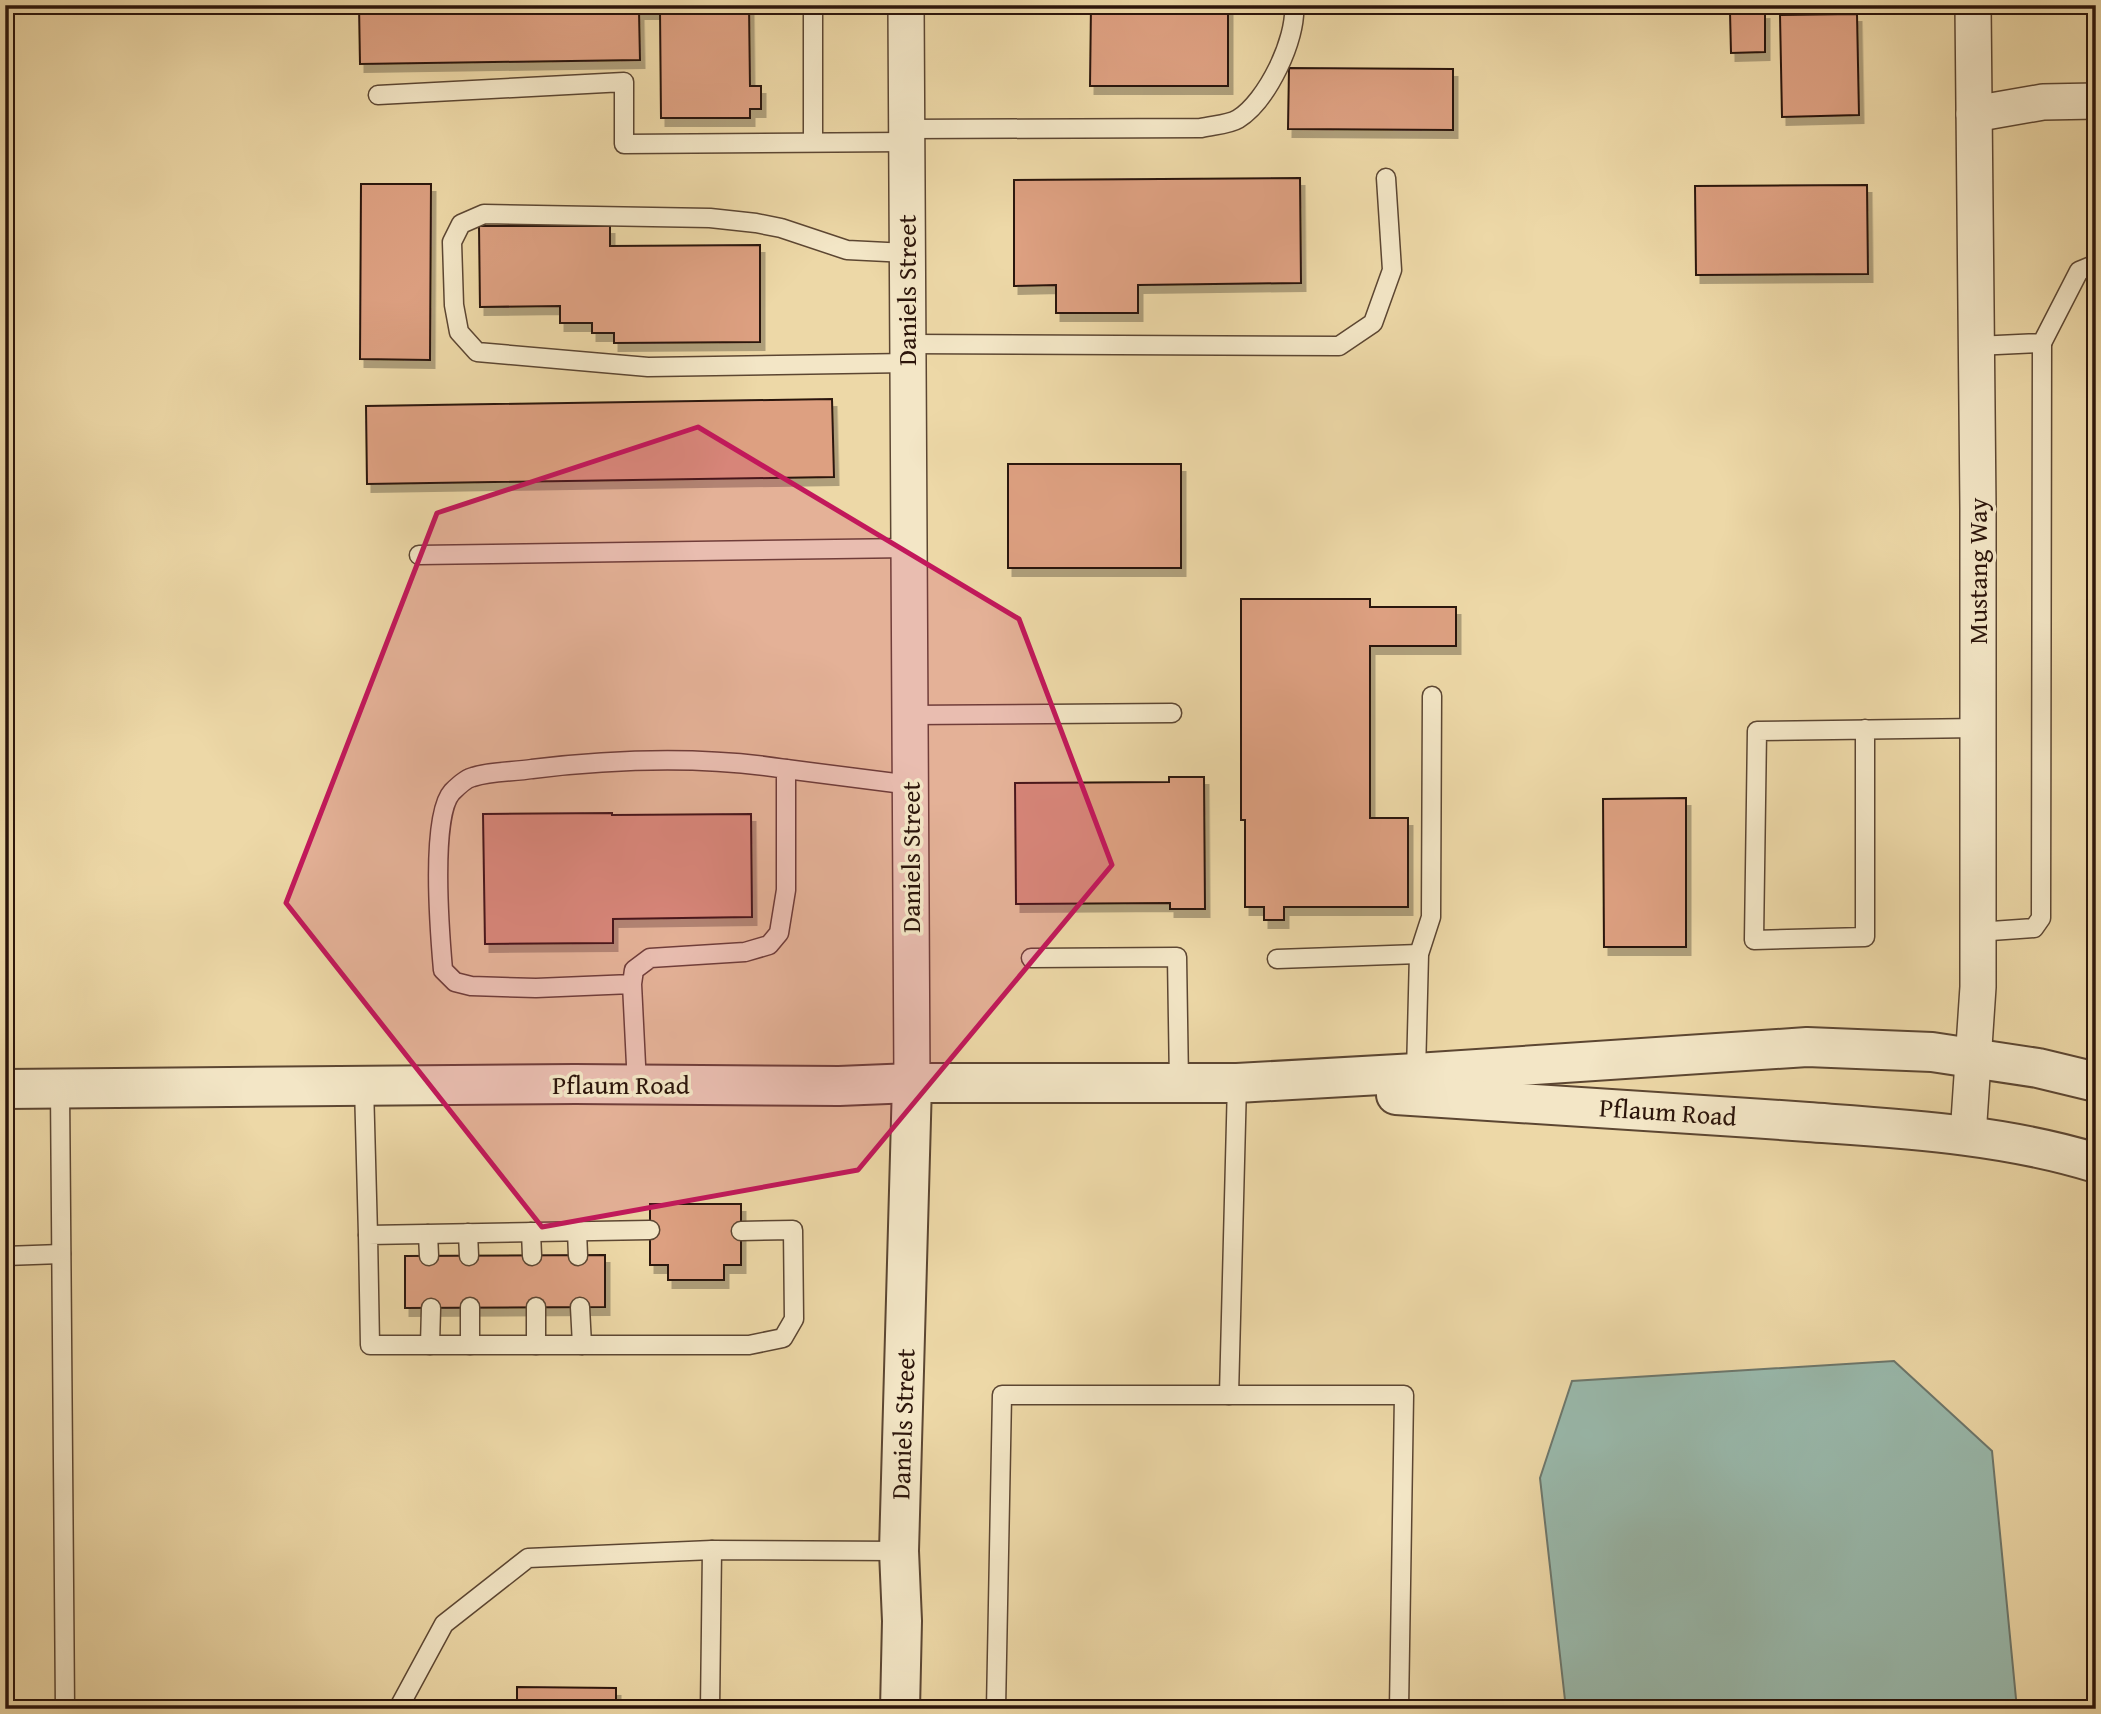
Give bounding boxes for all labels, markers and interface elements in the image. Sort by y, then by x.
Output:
street label: Daniels Street [887,214,926,366]
street label: Mustang Way [1958,498,1997,644]
street label: Daniels Street [891,781,930,933]
street label: Pflaum Road [552,1065,690,1104]
street label: Pflaum Road [1598,1087,1738,1136]
street label: Daniels Street [880,1348,925,1500]

